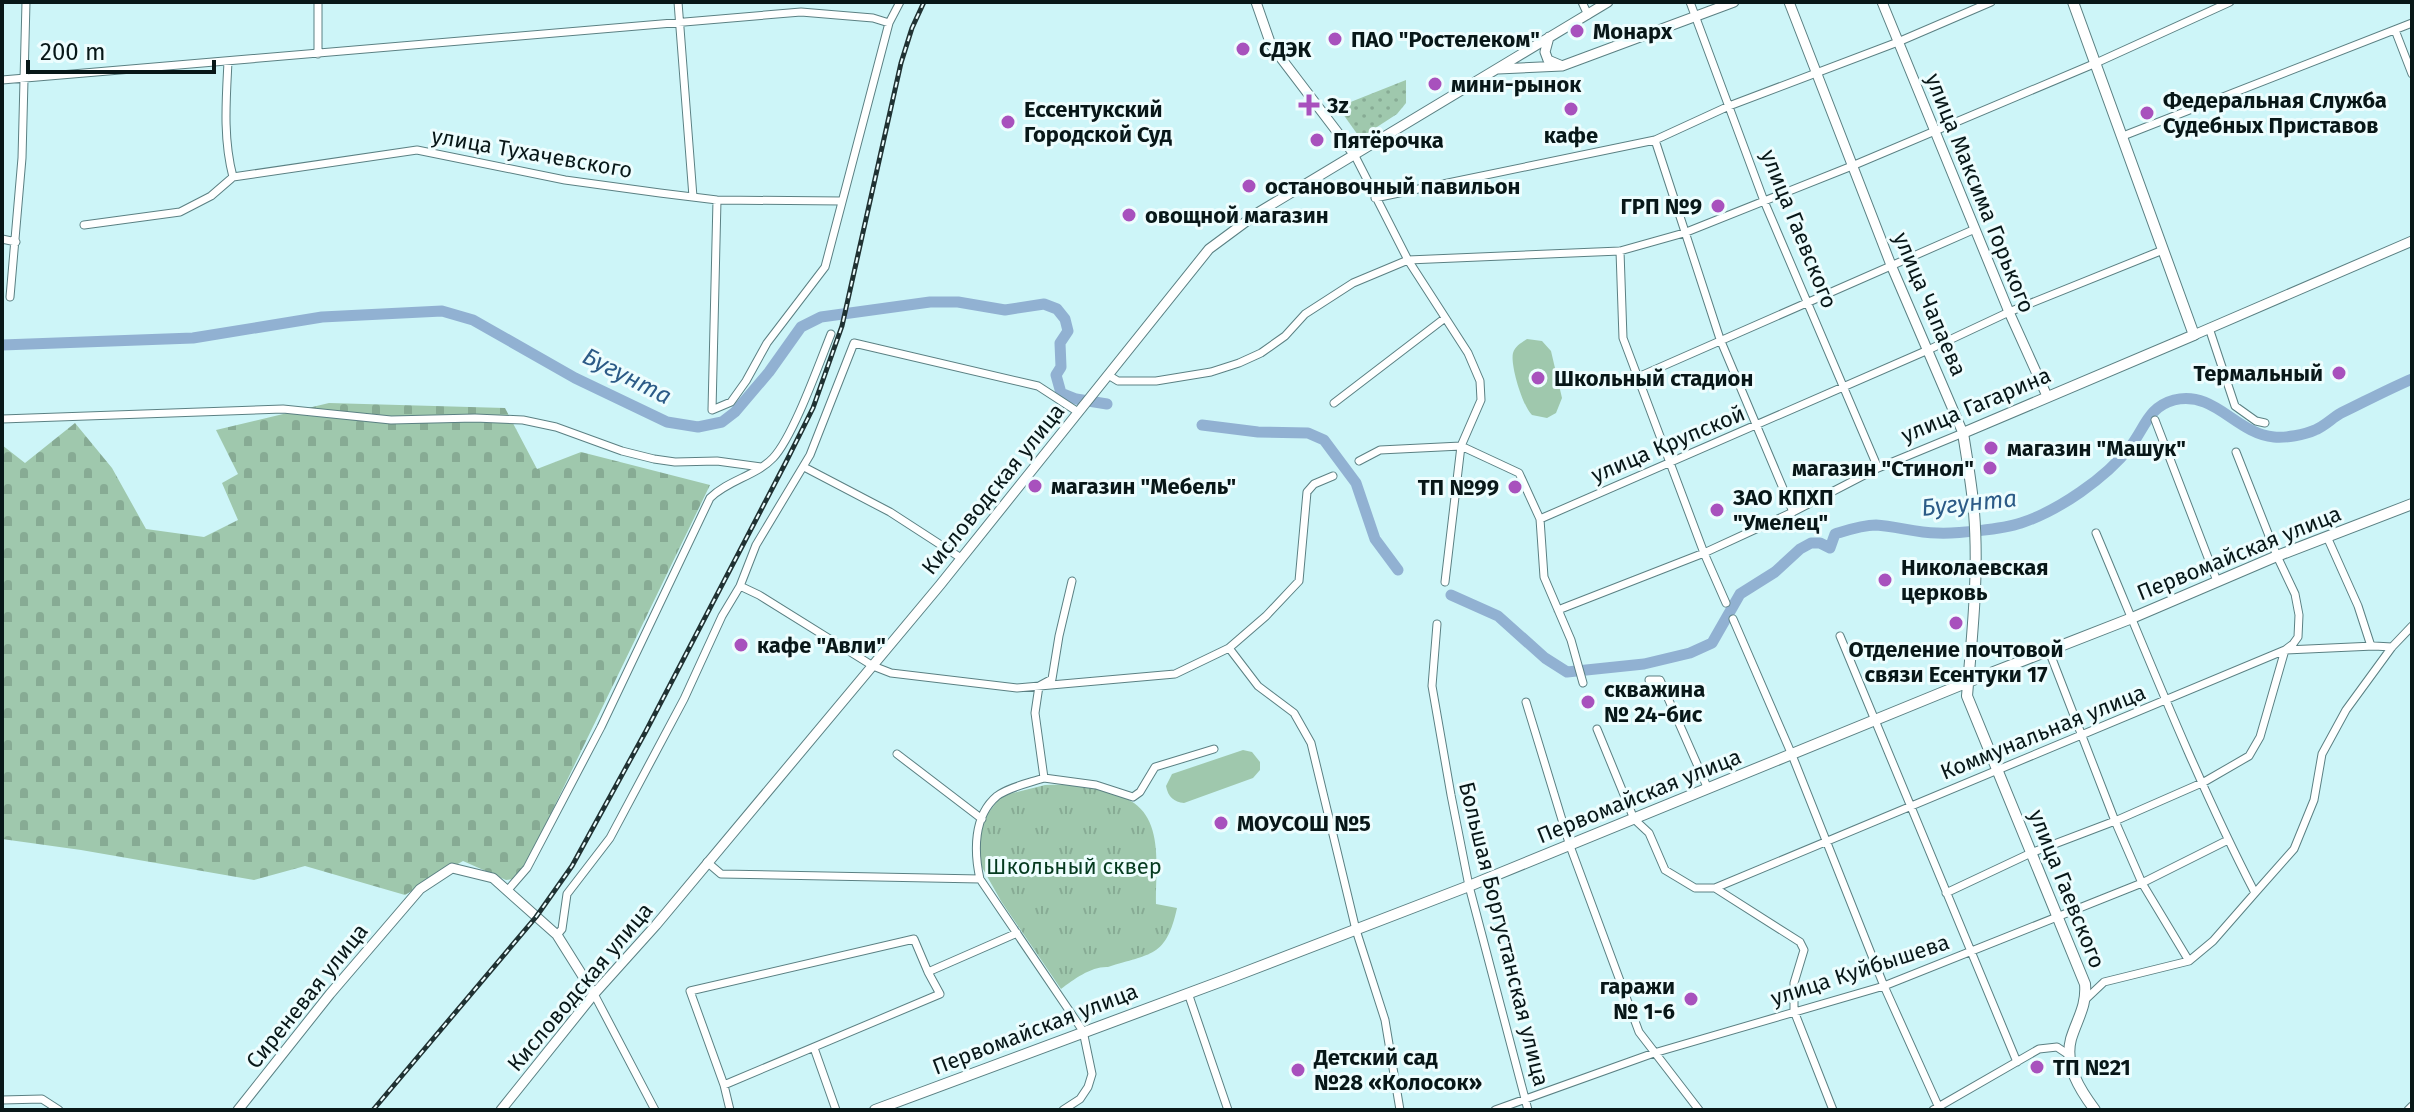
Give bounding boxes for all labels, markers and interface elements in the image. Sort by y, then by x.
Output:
place label: Монарх [1593,18,1673,45]
marker: Монарх [1568,22,1586,40]
scale bar [28,24,214,74]
place label: ПАО "Ростелеком" [1351,26,1540,53]
marker: ПАО "Ростелеком" [1326,30,1344,48]
place label: СДЭК [1259,36,1311,63]
text: 200 m [40,38,106,66]
marker: СДЭК [1234,40,1252,58]
street label: улица Максима Горького [1920,69,2040,317]
place label: мини-рынок [1451,71,1582,98]
marker: мини-рынок [1426,75,1444,93]
place label: Федеральная Служба Судебных Приставов [2163,87,2387,139]
place label: 3z [1326,92,1349,119]
marker: 3z [1298,94,1320,116]
place label: Ессентукский Городской Суд [1024,96,1173,148]
marker: кафе [1562,100,1580,118]
marker: Федеральная Служба Судебных Приставов [2138,104,2156,122]
marker: Ессентукский Городской Суд [999,113,1017,131]
street label: улица Тухачевского [429,122,635,184]
place label: кафе [1544,122,1598,149]
place label: Пятёрочка [1333,127,1444,154]
marker: Пятёрочка [1308,131,1326,149]
street label: улица Гаевского [1755,146,1843,312]
place label: остановочный павильон [1265,173,1521,200]
marker: остановочный павильон [1240,177,1258,195]
place label: ГРП №9 [1621,193,1702,220]
marker: ГРП №9 [1709,197,1727,215]
place label: овощной магазин [1145,202,1329,229]
marker: овощной магазин [1120,206,1138,224]
street label: улица Чапаева [1888,228,1972,380]
water label: Бугунта [578,342,676,410]
place label: Термальный [2194,360,2323,387]
street label: улица Гагарина [1897,361,2055,449]
marker: Термальный [2330,364,2348,382]
place label: Школьный стадион [1554,365,1753,392]
marker: Школьный стадион [1529,369,1547,387]
street label: Кисловодская улица [916,398,1070,580]
street label: улица Крупской [1587,399,1749,489]
place label: магазин "Машук" [2007,435,2186,462]
marker: магазин "Машук" [1982,439,2000,457]
place label: магазин "Стинол" [1792,455,1974,482]
marker: магазин "Стинол" [1981,459,1999,477]
place label: магазин "Мебель" [1051,473,1236,500]
place label: ТП №99 [1418,474,1499,501]
marker: магазин "Мебель" [1026,477,1044,495]
marker: ТП №99 [1506,478,1524,496]
place label: ЗАО КПХП "Умелец" [1732,484,1834,536]
water label: Бугунта [1920,484,2018,522]
street label: Первомайская улица [2133,500,2345,606]
marker: ЗАО КПХП "Умелец" [1708,501,1726,519]
place label: Николаевская церковь [1901,554,2048,606]
marker: Николаевская церковь [1876,571,1894,589]
marker: Отделение почтовой связи Есентуки 17 [1947,614,1965,632]
place label: кафе "Авли" [757,632,886,659]
marker: кафе "Авли" [732,636,750,654]
place label: Отделение почтовой связи Есентуки 17 [1849,636,2063,688]
place label: скважина № 24-бис [1604,676,1705,728]
street label: Коммунальная улица [1936,678,2150,786]
marker: скважина № 24-бис [1579,693,1597,711]
street label: Первомайская улица [1533,743,1745,849]
street label: Большая Боргустанская улица [1453,779,1555,1089]
street label: улица Гаевского [2023,806,2111,972]
place label: МОУСОШ №5 [1237,810,1371,837]
marker: МОУСОШ №5 [1212,814,1230,832]
park label: Школьный сквер [986,853,1162,880]
street label: Кисловодская улица [501,897,659,1077]
street label: Сиреневая улица [240,918,374,1074]
street label: улица Куйбышева [1767,928,1953,1012]
place label: гаражи № 1-6 [1600,973,1675,1025]
street label: Первомайская улица [928,977,1142,1081]
marker: гаражи № 1-6 [1682,990,1700,1008]
place label: Детский сад №28 «Колосок» [1313,1044,1482,1096]
place label: ТП №21 [2053,1054,2131,1081]
marker: ТП №21 [2028,1058,2046,1076]
marker: Детский сад №28 «Колосок» [1289,1061,1307,1079]

